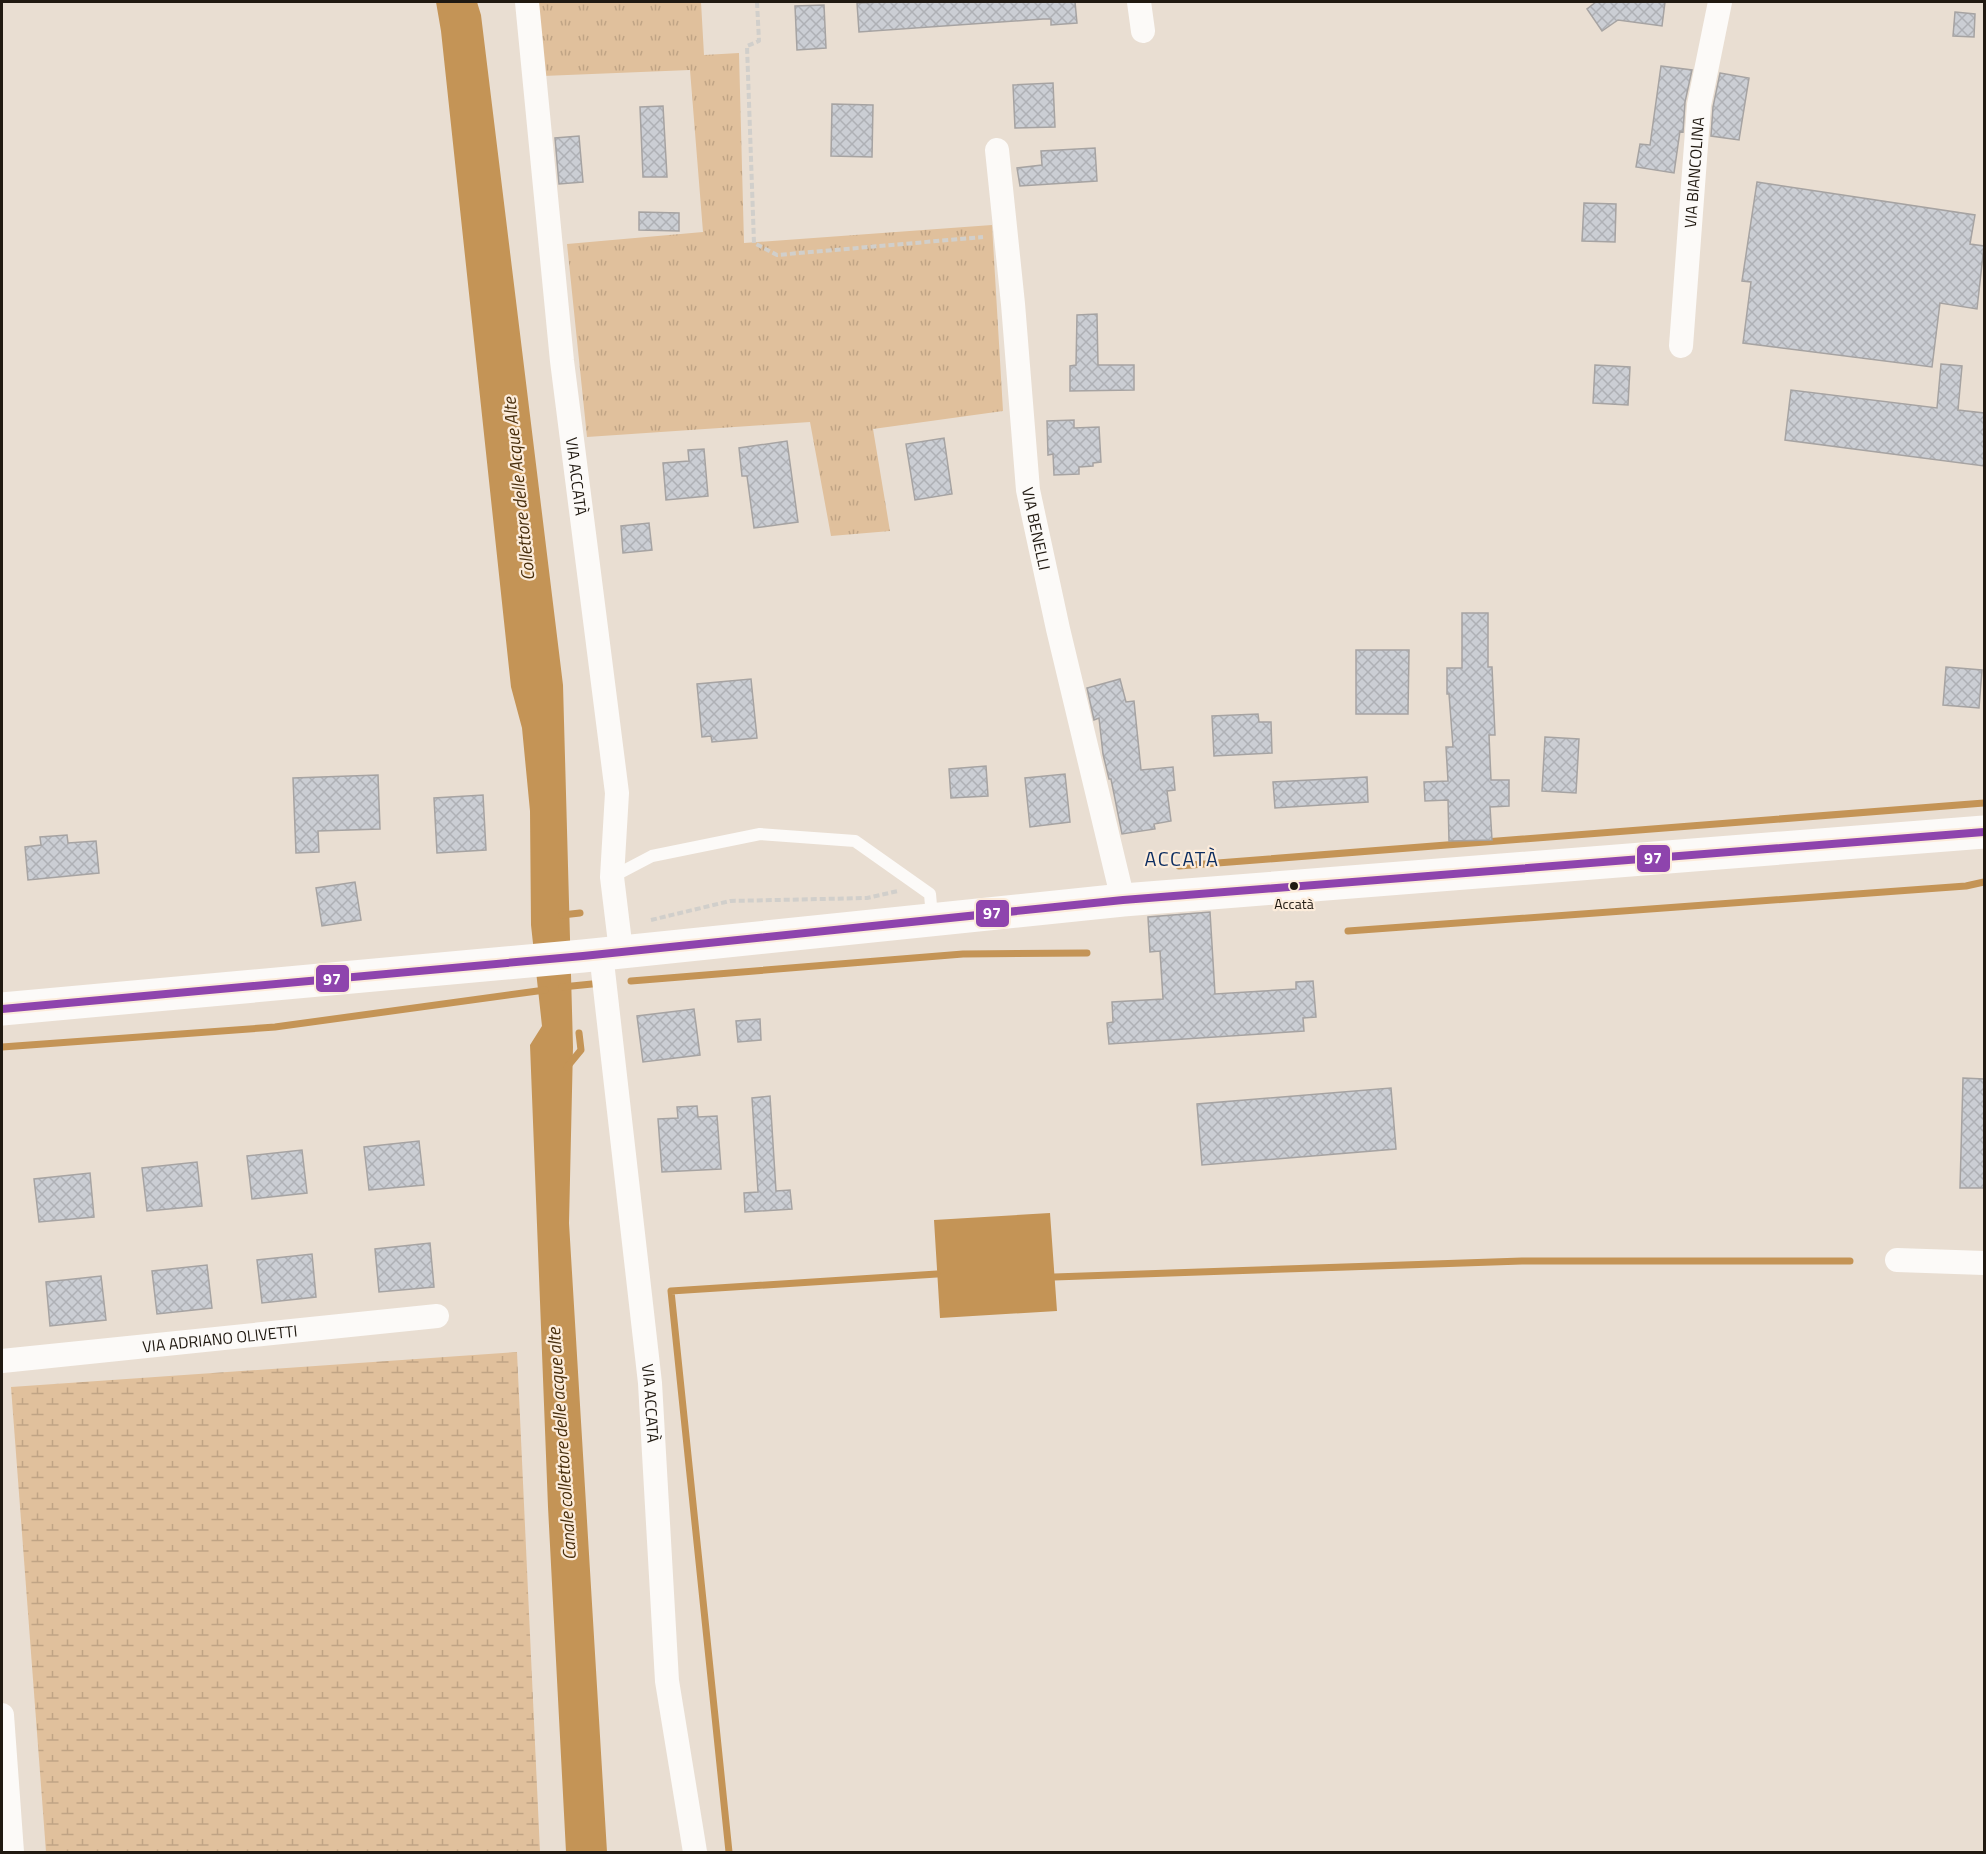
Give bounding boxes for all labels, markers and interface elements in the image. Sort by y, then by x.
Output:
street label: VIA BIANCOLINA [1678,116,1710,229]
water label: Collettore delle Acque Alte [495,394,542,582]
street label: VIA ACCATÀ [560,436,594,518]
street label: VIA BENELLI [1016,485,1057,572]
district label: ACCATÀ [1145,843,1219,874]
line badge: 97 [1636,844,1671,873]
text: 97 [1644,846,1662,870]
marker: Accatà [1288,880,1300,892]
place label: Accatà [1274,893,1314,914]
line badge: 97 [975,899,1010,928]
text: 97 [983,901,1001,925]
line badge: 97 [315,964,350,993]
text: 97 [323,967,341,991]
street label: VIA ADRIANO OLIVETTI [141,1319,298,1358]
water label: Canale collettore delle acque alte [540,1325,583,1561]
street label: VIA ACCATÀ [636,1362,665,1444]

